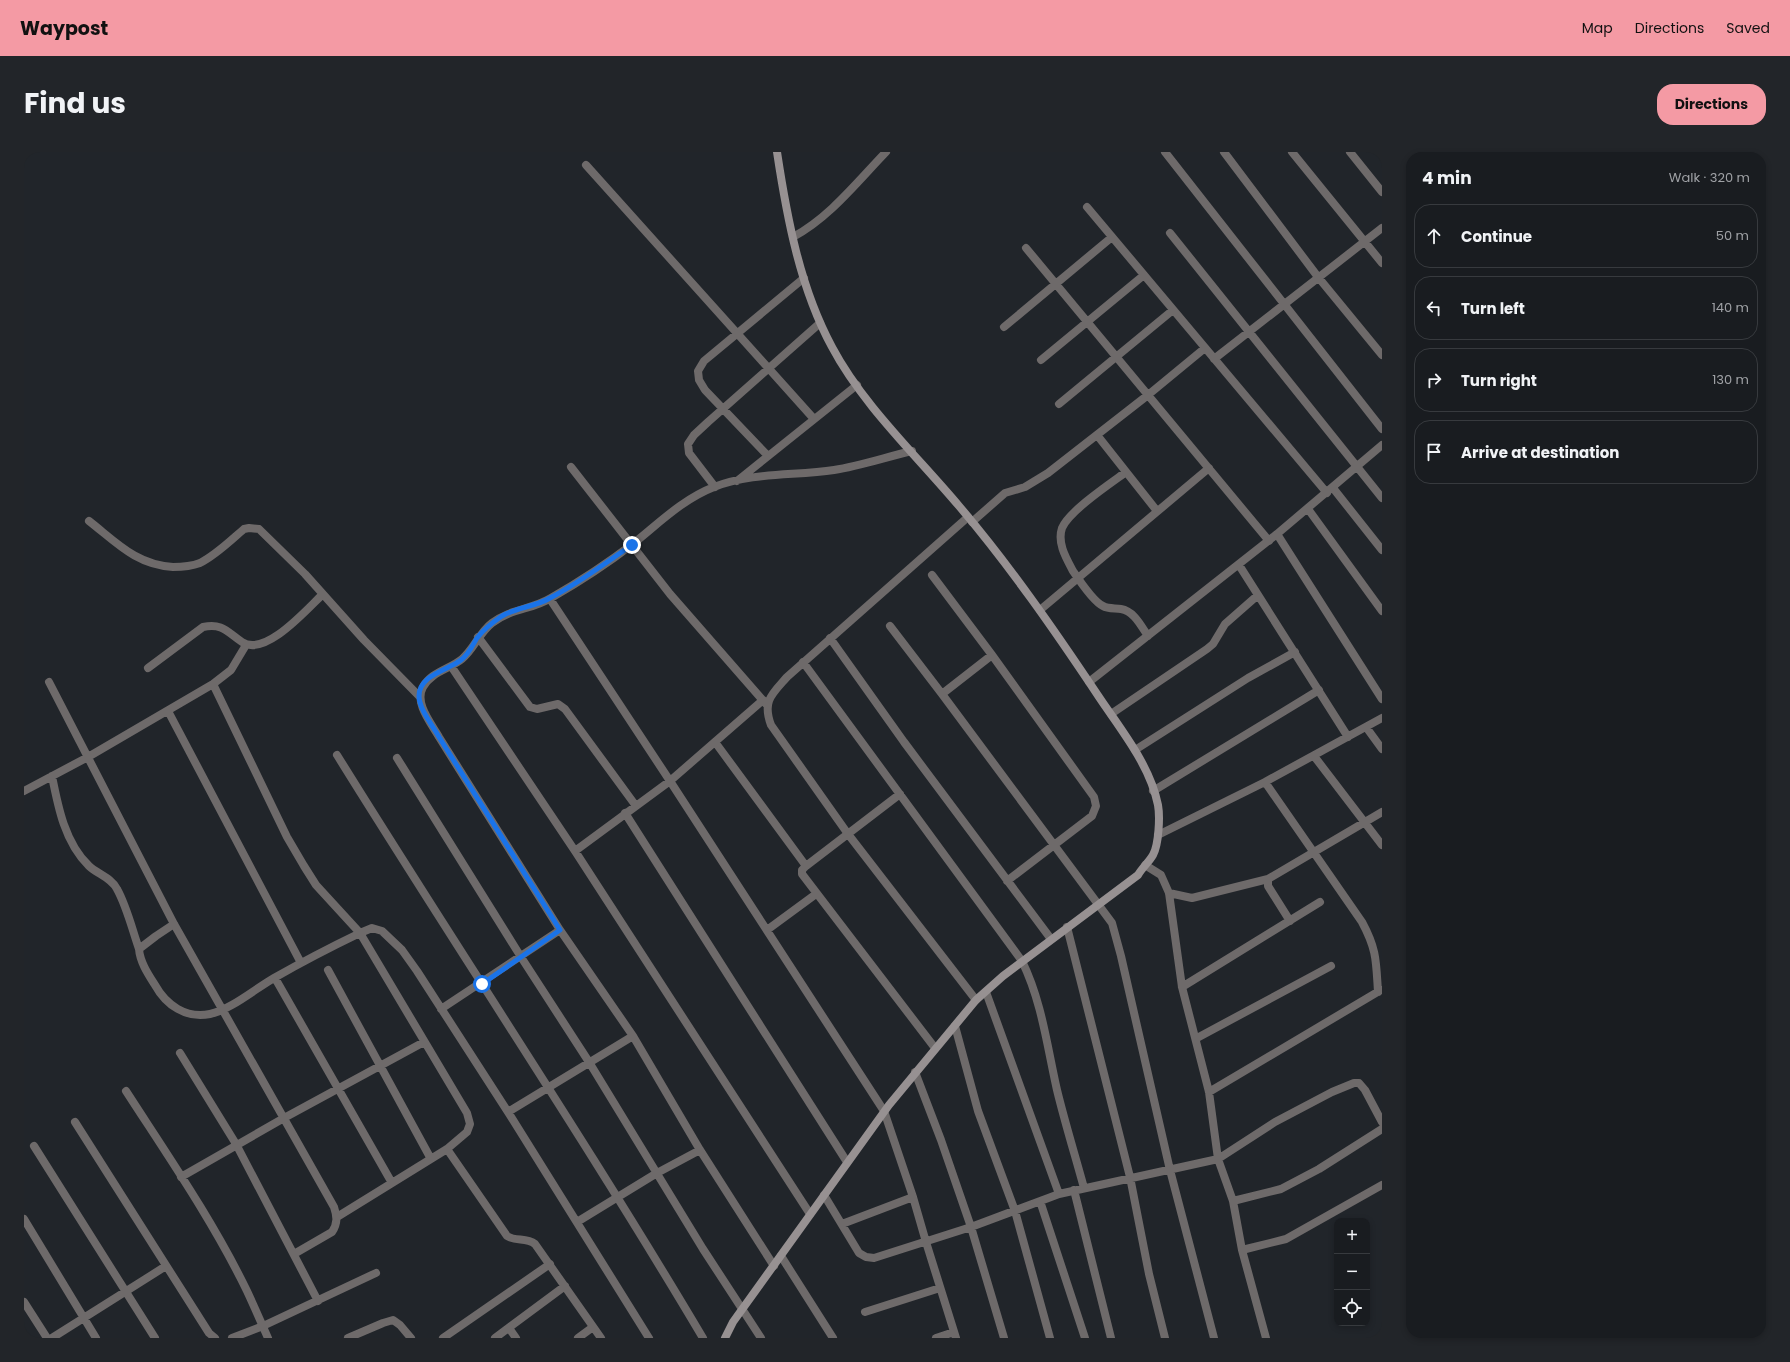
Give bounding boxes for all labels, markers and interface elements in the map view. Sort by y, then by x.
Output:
text: Waypost [20,15,108,42]
text: Map [1582,18,1613,38]
text: Directions [1635,18,1704,38]
text: Saved [1726,18,1770,38]
text: Find us [24,84,126,123]
button: Directions [1657,84,1766,125]
text: 4 min [1422,166,1472,190]
text: Walk · 320 m [1669,168,1750,187]
icon: ahead [1423,225,1445,247]
text: Continue [1461,226,1532,247]
text: 50 m [1716,226,1749,245]
icon: left [1423,297,1445,319]
text: Turn left [1461,298,1525,319]
text: 140 m [1712,298,1749,317]
icon: right [1423,369,1445,391]
text: Turn right [1461,370,1537,391]
text: 130 m [1712,370,1749,389]
icon: arrive [1423,441,1445,463]
text: Arrive at destination [1461,442,1619,463]
route end [623,536,641,554]
route start [473,975,491,993]
map controls [1334,1218,1370,1326]
button: + [1334,1218,1370,1254]
button: − [1334,1254,1370,1290]
button: locate [1334,1290,1370,1326]

